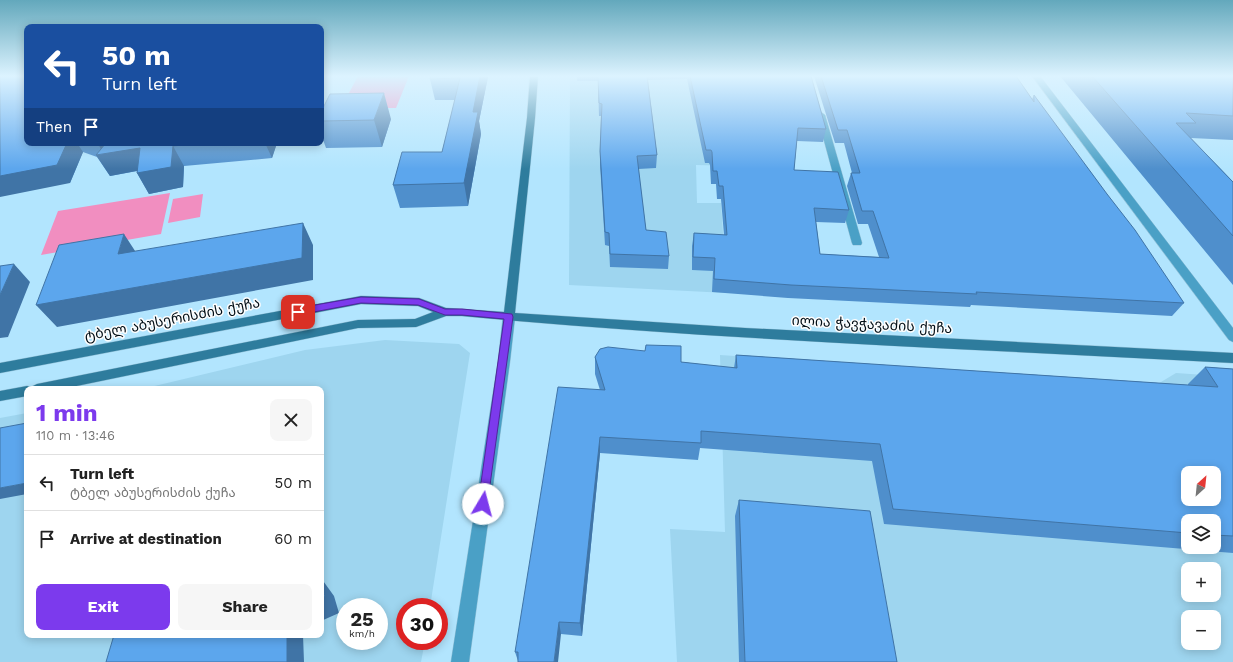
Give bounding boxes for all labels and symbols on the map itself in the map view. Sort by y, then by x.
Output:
street label: ტბელ აბუსერისძის ქუჩა [83,294,261,345]
pin [281,295,315,329]
street label: ილია ჭავჭავაძის ქუჩა [791,312,953,337]
north arrow [1181,466,1221,506]
position arrow [462,483,504,525]
speed limit sign: 30 [396,598,448,650]

